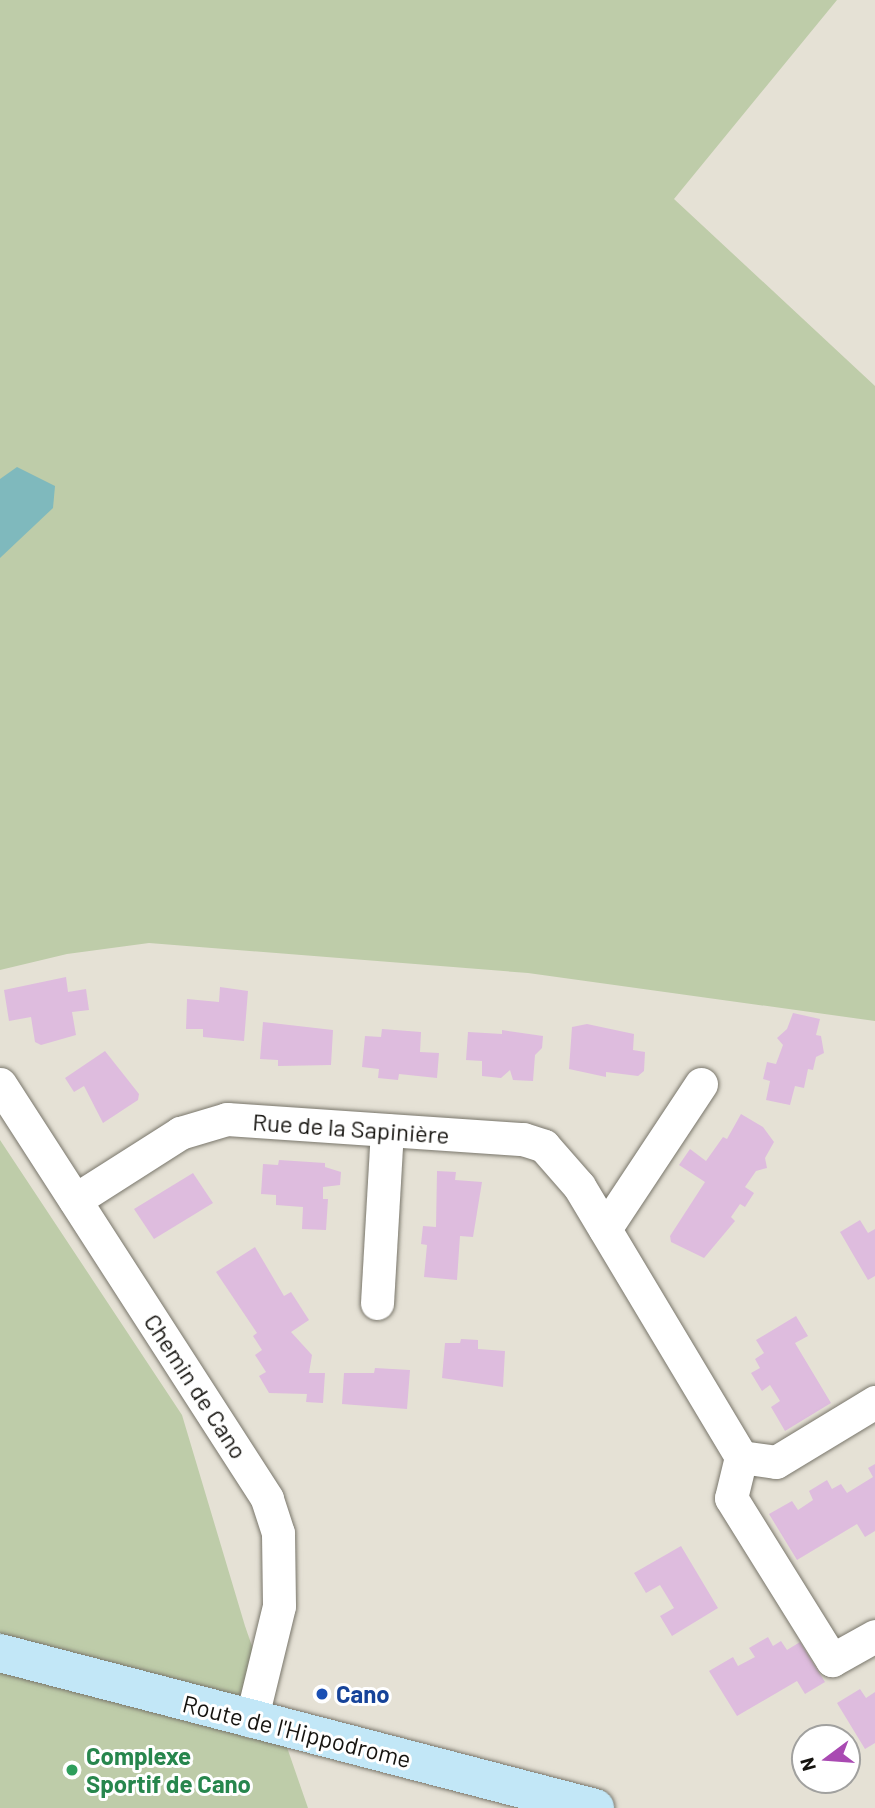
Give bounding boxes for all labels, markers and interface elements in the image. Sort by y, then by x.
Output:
street label: Rue de la Sapinière [252,1107,450,1149]
street label: Chemin de Cano [138,1308,254,1464]
place label: Cano [336,1680,390,1708]
marker: Cano [314,1686,330,1702]
street label: Route de l'Hippodrome [180,1689,414,1773]
north arrow [791,1724,861,1794]
place label: Complexe Sportif de Cano [86,1742,251,1798]
text: N [794,1755,820,1774]
marker: Complexe Sportif de Cano [64,1762,80,1778]

